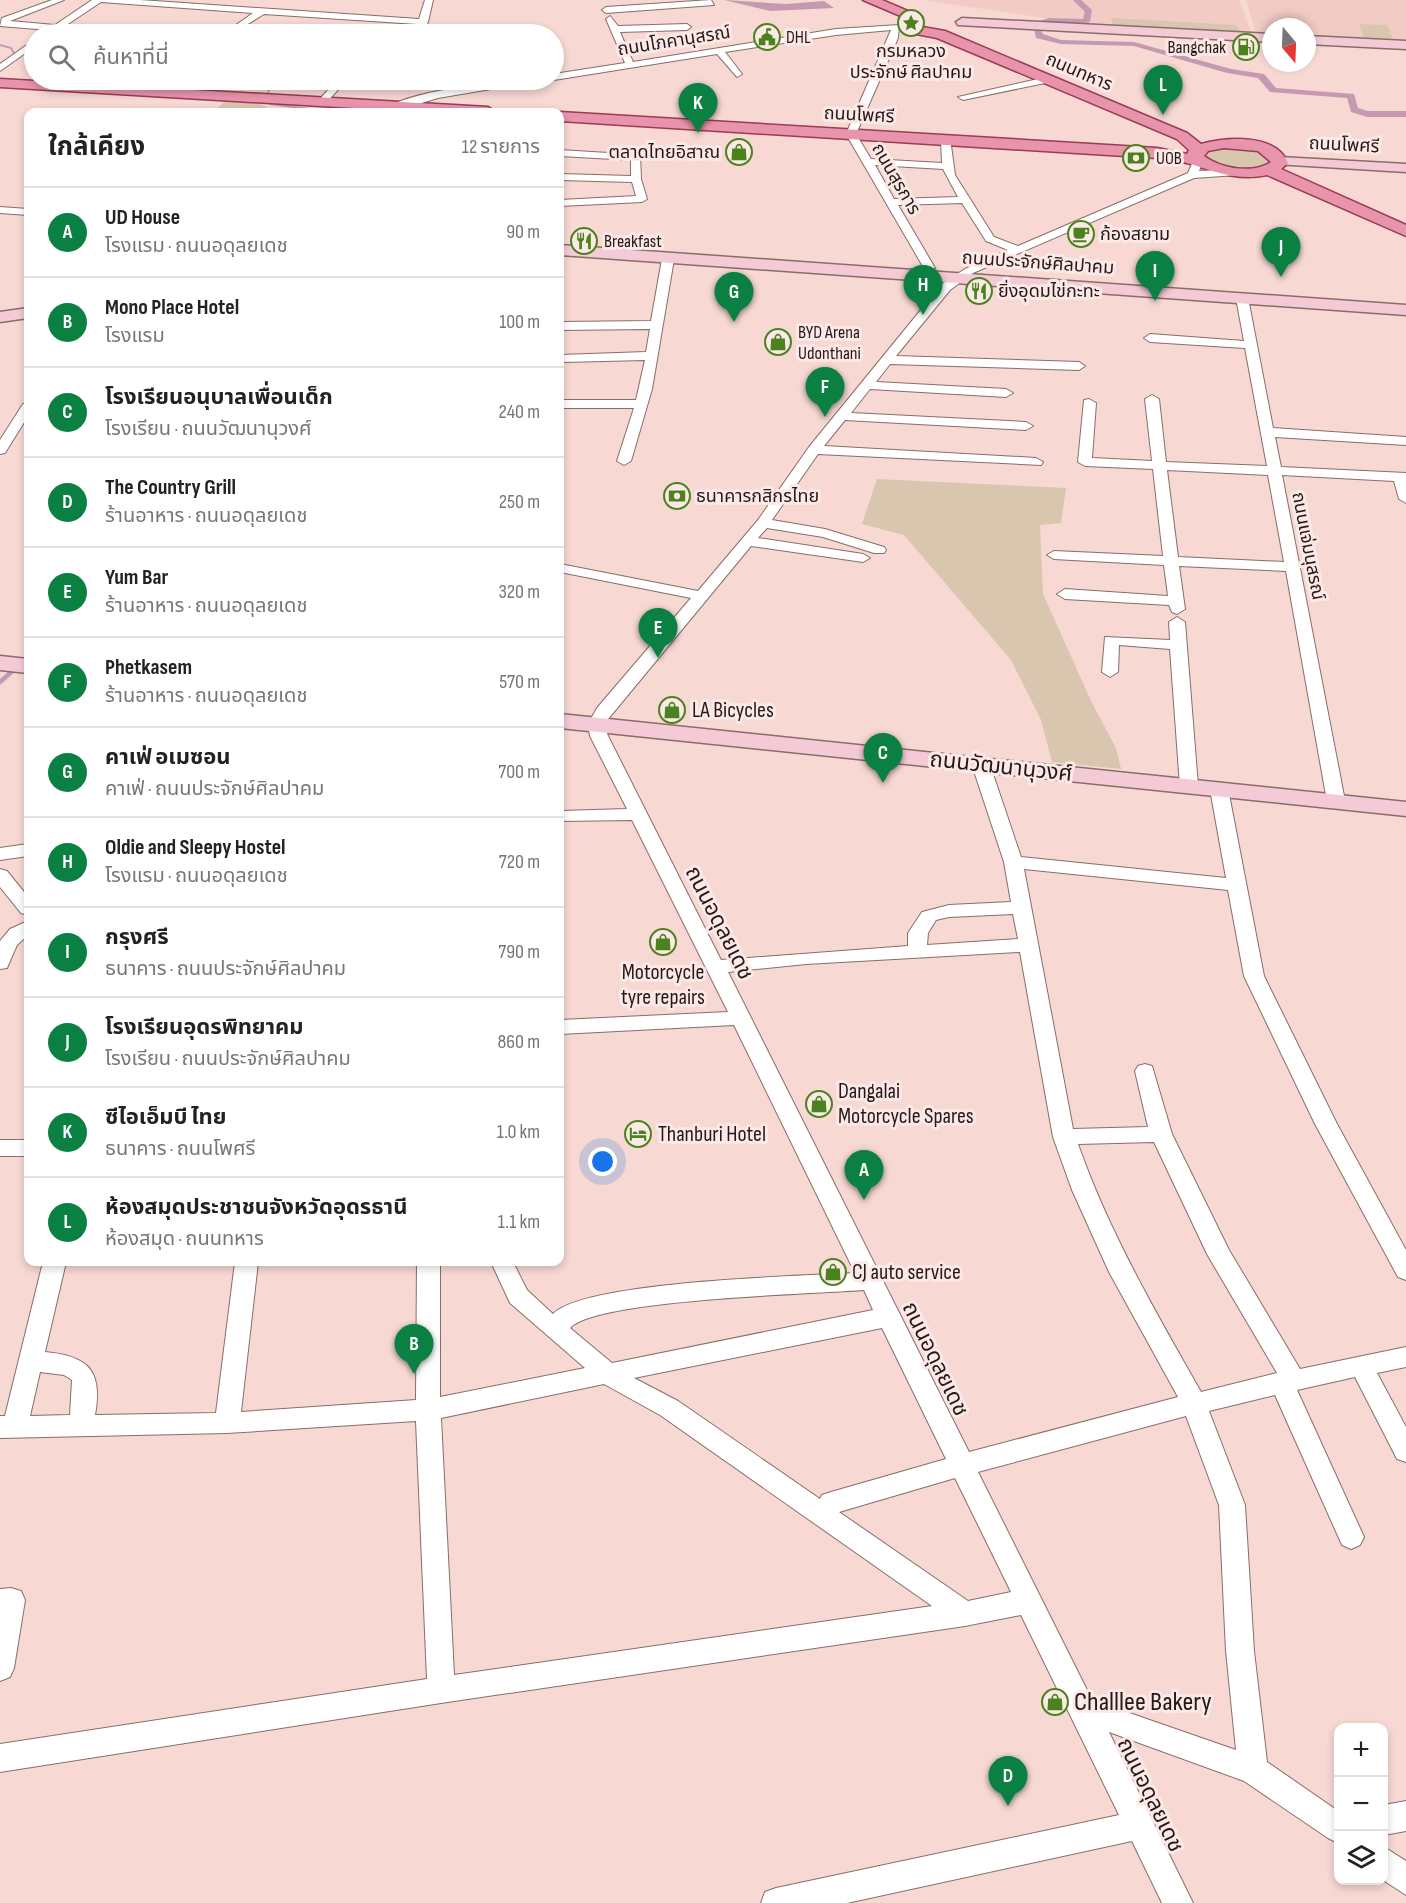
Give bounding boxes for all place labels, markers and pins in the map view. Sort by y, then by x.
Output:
place icon: กรมหลวง ประจักษ์ ศิลปาคม [896,8,926,38]
public building icon: DHL [752,22,782,52]
place label: DHL [786,27,811,48]
fuel station icon: Bangchak [1231,32,1261,62]
place label: Bangchak [1167,37,1226,58]
place label: กรมหลวง ประจักษ์ ศิลปาคม [850,41,972,83]
pin: L [1144,66,1182,115]
pin: K [678,84,718,133]
shop icon: ตลาดไทยอิสาณ [724,137,754,167]
place label: ตลาดไทยอิสาณ [608,142,720,163]
bank icon: UOB [1121,143,1151,173]
place label: UOB [1156,148,1182,169]
cafe icon: ก้องสยาม [1066,219,1096,249]
place label: ก้องสยาม [1100,224,1170,245]
restaurant icon: Breakfast [569,226,599,256]
pin: J [1262,228,1300,277]
place label: Breakfast [604,231,662,252]
pin: I [1136,252,1174,301]
pin: H [904,266,942,315]
pin: G [714,272,754,322]
restaurant icon: ยิ่งอุดมไข่กะทะ [964,276,994,306]
place label: ยิ่งอุดมไข่กะทะ [998,279,1100,302]
place label: BYD Arena Udonthani [798,322,861,364]
shop icon: BYD Arena Udonthani [763,327,793,357]
pin: F [806,368,844,417]
bank icon: ธนาคารกสิกรไทย [662,481,692,511]
place label: ธนาคารกสิกรไทย [696,486,819,507]
pin: E [638,608,678,658]
shop icon: LA Bicycles [657,695,687,725]
place label: LA Bicycles [692,697,774,724]
pin: C [864,734,902,783]
shop icon: Motorcycle tyre repairs [648,927,678,957]
place label: Motorcycle tyre repairs [621,959,705,1011]
place label: Dangalai Motorcycle Spares [838,1078,974,1130]
shop icon: Dangalai Motorcycle Spares [804,1089,834,1119]
hotel icon: Thanburi Hotel [623,1119,653,1149]
place label: Thanburi Hotel [658,1121,766,1148]
pin: A [844,1150,884,1200]
shop icon: CJ auto service [818,1257,848,1287]
place label: CJ auto service [852,1259,961,1286]
pin: B [394,1324,434,1374]
place label: Challlee Bakery [1074,1686,1212,1718]
shop icon: Challlee Bakery [1040,1687,1070,1717]
pin: D [988,1756,1028,1806]

